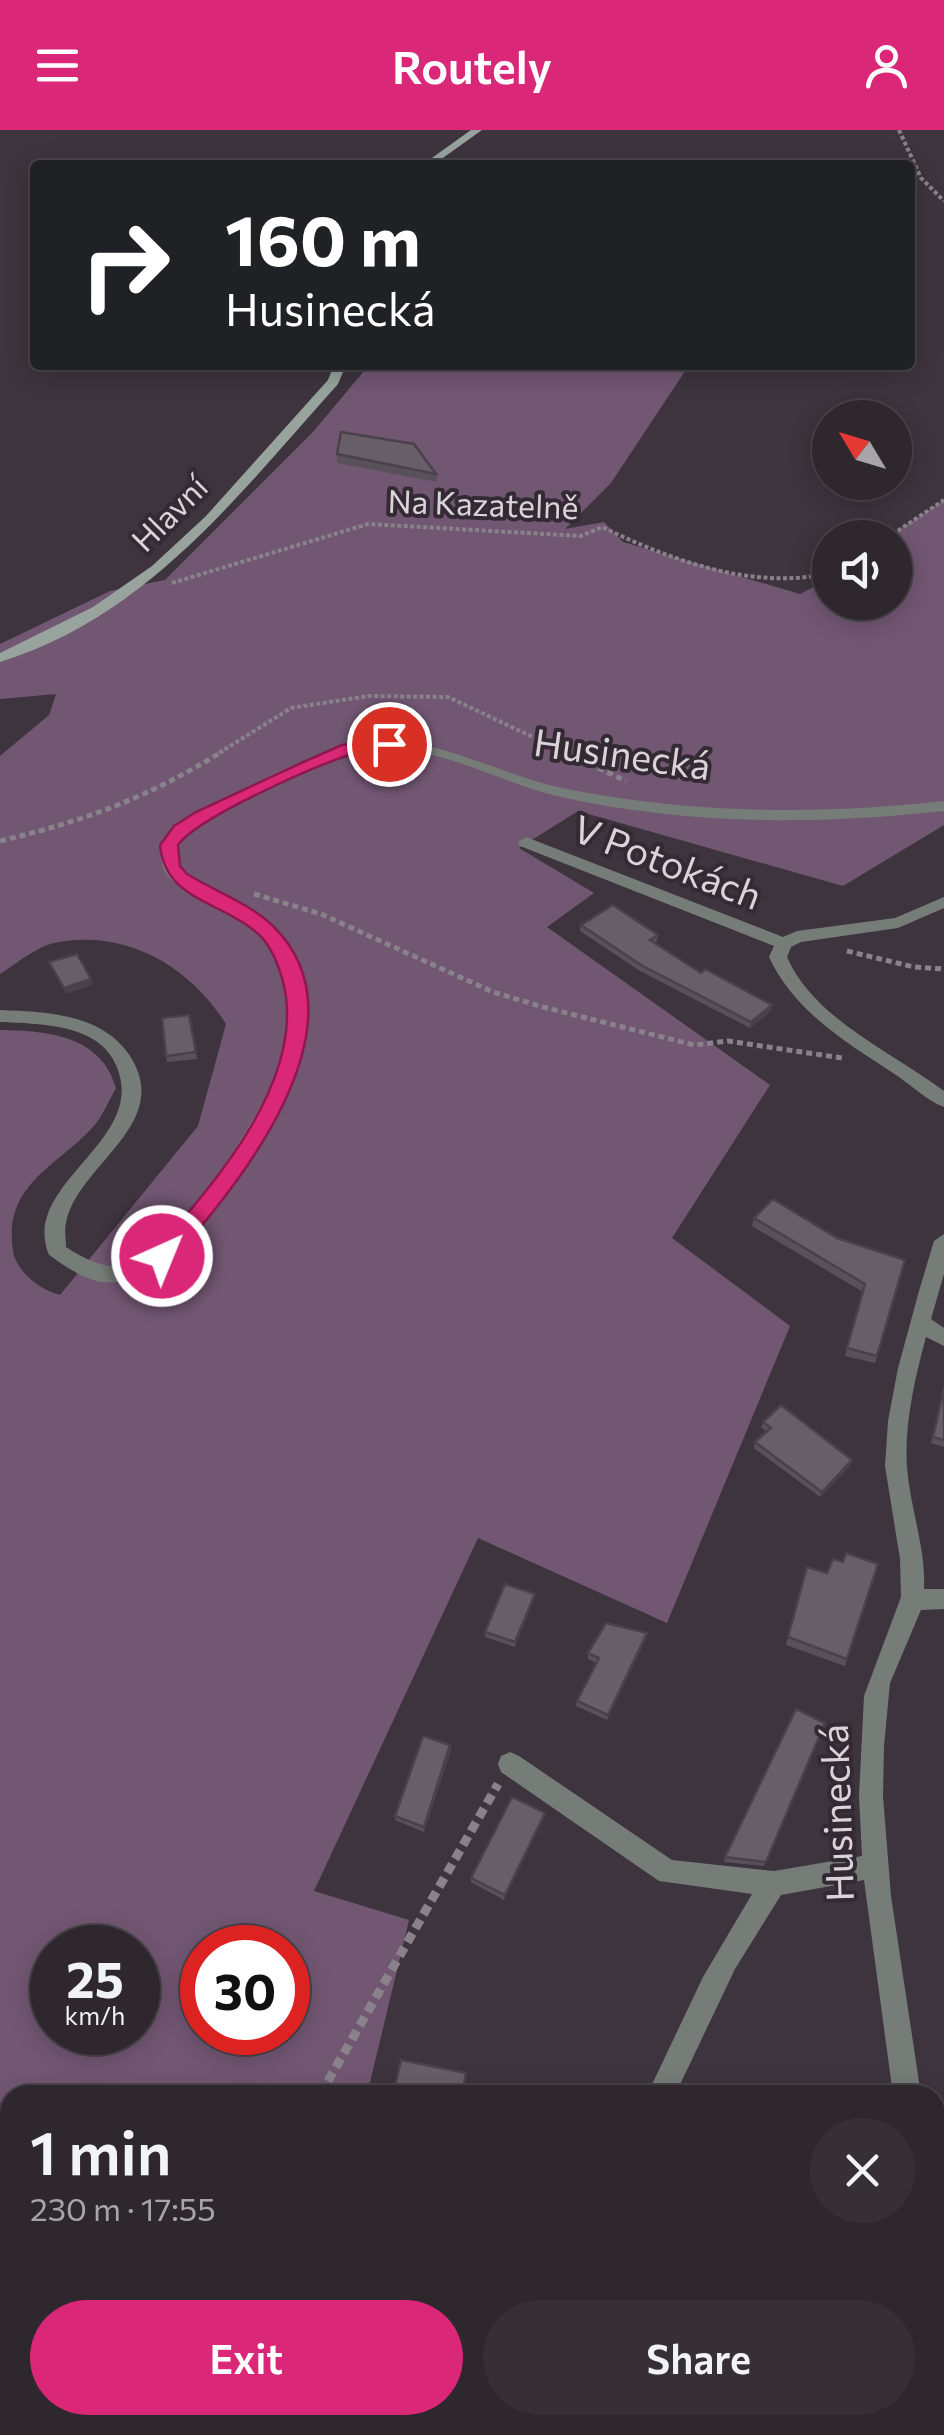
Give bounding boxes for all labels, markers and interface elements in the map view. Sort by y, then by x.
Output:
icon: menu [30,38,85,93]
text: Routely [392,38,552,93]
icon: person [859,38,914,93]
text: 160 m [225,195,421,280]
icon: right [60,200,190,330]
text: Husinecká [225,280,435,335]
north arrow [812,400,912,500]
map controls [812,400,912,620]
street label: Hlavní [122,465,216,559]
street label: Na Kazatelně [387,480,579,526]
button: sound [812,520,912,620]
pin [347,702,432,787]
icon: arrive [362,717,417,772]
street label: Husinecká [531,717,714,788]
street label: V Potokách [567,803,769,918]
position arrow [110,1204,214,1308]
street label: Husinecká [809,1723,862,1903]
speed limit sign: 30 [180,1925,310,2055]
text: 25 [66,1947,124,2008]
text: km/h [65,2000,125,2030]
text: 1 min [30,2114,171,2187]
button: close [810,2118,915,2223]
text: 230 m · 17:55 [30,2188,216,2228]
button: Exit [30,2300,463,2415]
button: Share [483,2300,915,2415]

